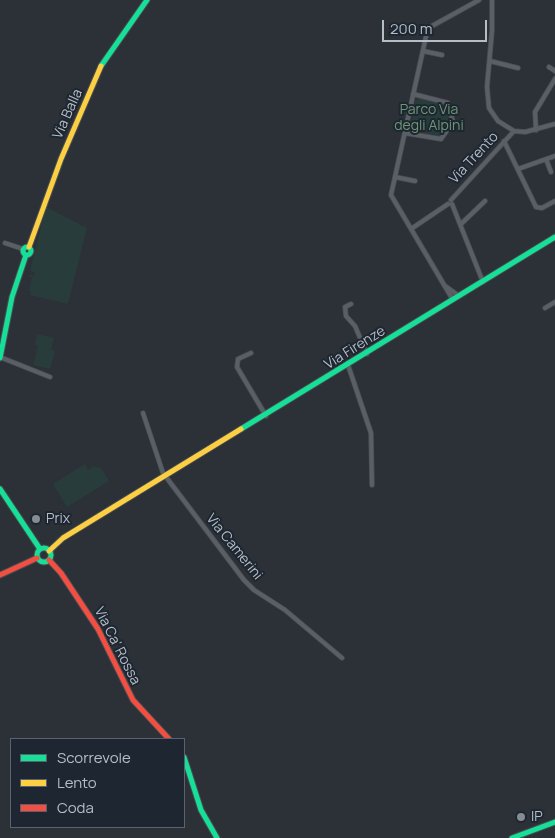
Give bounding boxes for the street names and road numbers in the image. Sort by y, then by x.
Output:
street label: Via Balla [50,87,86,141]
street label: Via Trento [446,129,502,187]
street label: Via Firenze [321,323,389,373]
street label: Via Camerini [202,511,266,583]
street label: Via Ca' Rossa [90,604,144,688]

